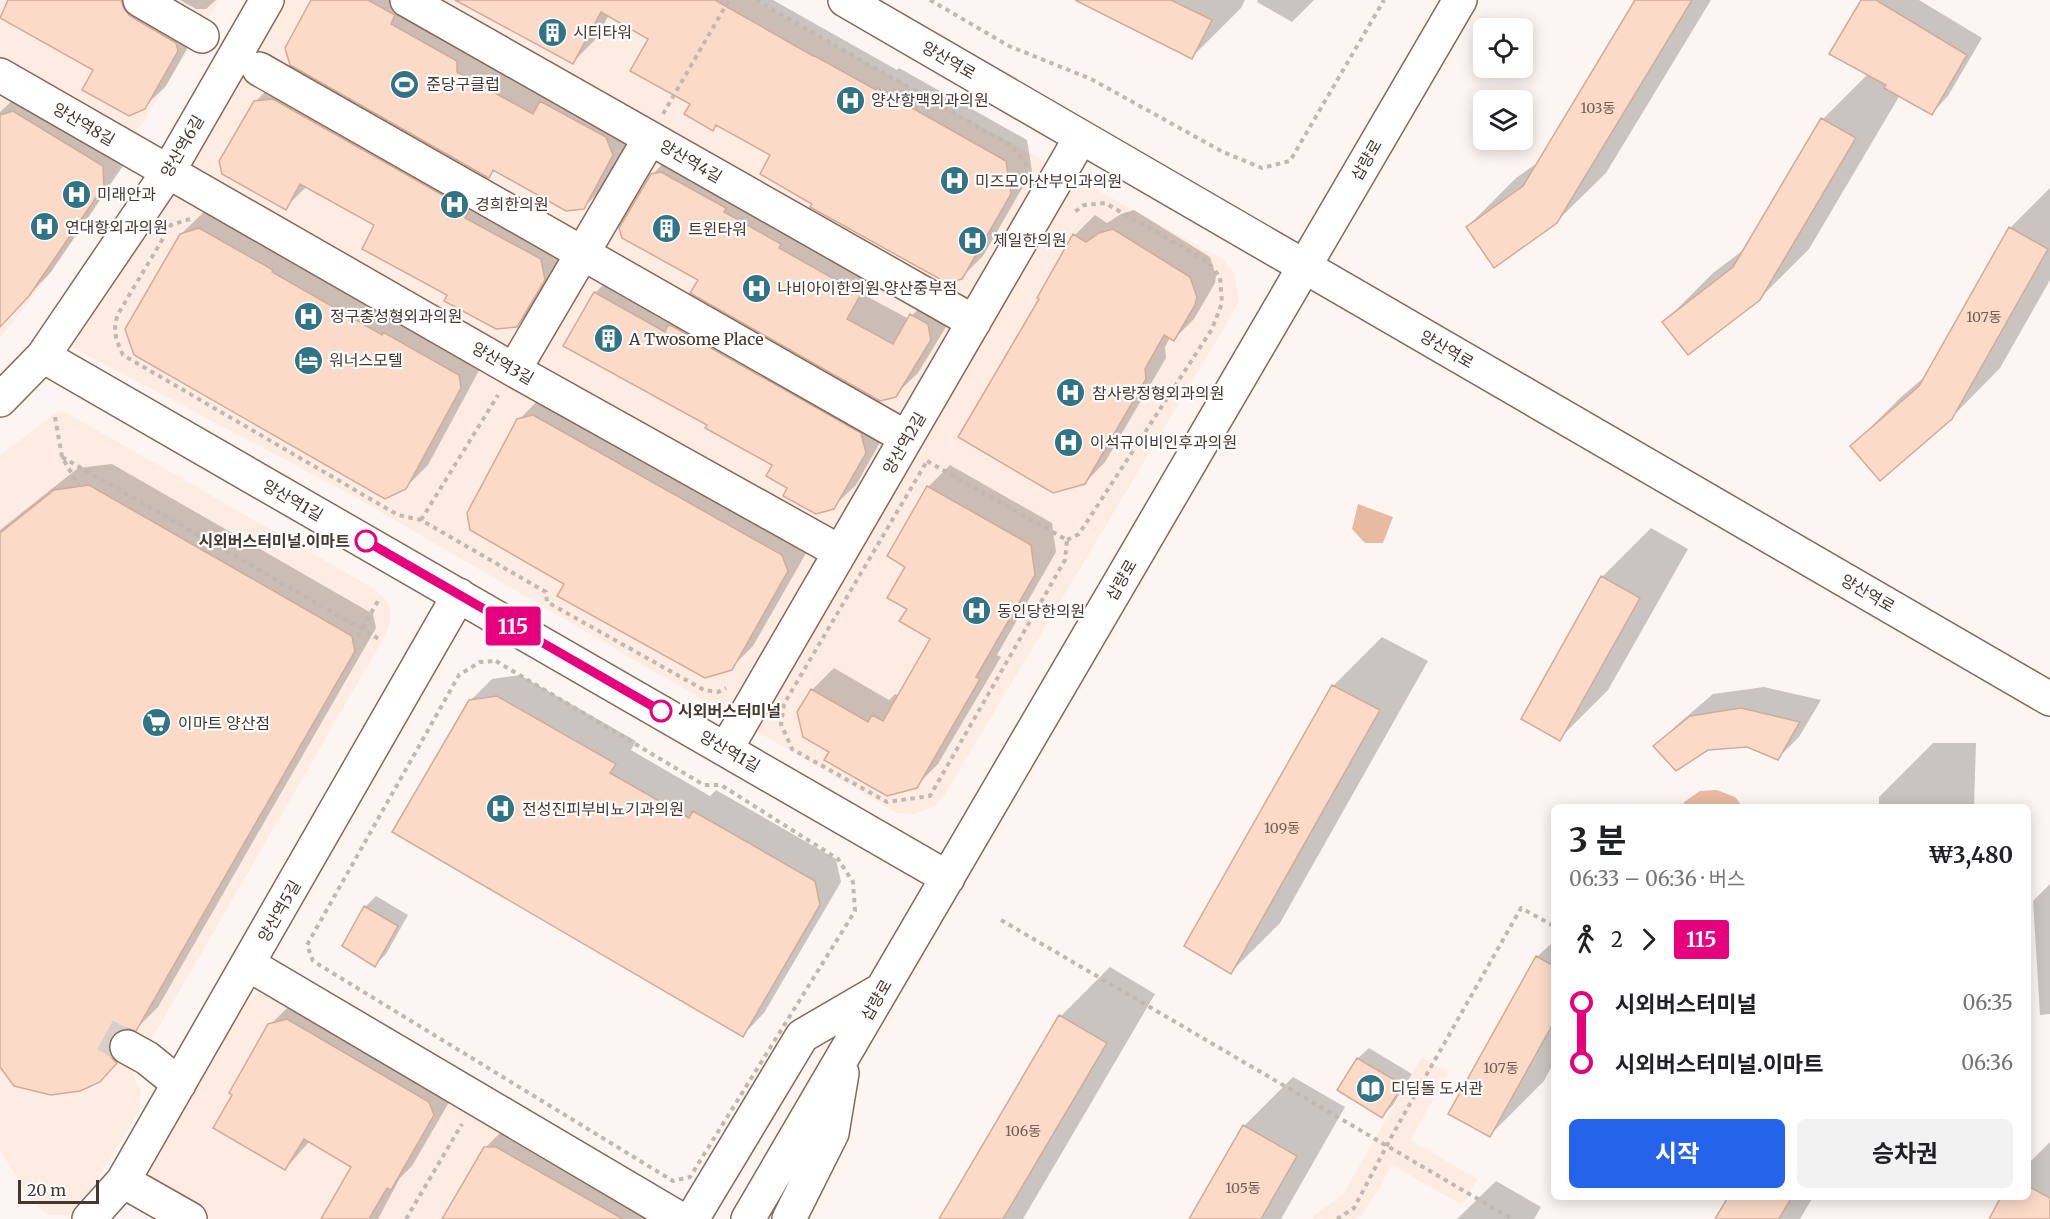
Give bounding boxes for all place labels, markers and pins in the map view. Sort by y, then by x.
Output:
building icon: 시티타워 [536,16,568,48]
place label: 시티타워 [573,22,632,42]
sports icon: 준당구클럽 [389,68,421,100]
place label: 준당구클럽 [426,74,500,94]
hospital icon: 양산항맥외과의원 [834,84,866,116]
place label: 양산항맥외과의원 [871,90,989,110]
hospital icon: 미즈모아산부인과의원 [938,165,970,197]
place label: 미즈모아산부인과의원 [975,171,1122,191]
hospital icon: 미래안과 [60,178,92,210]
place label: 미래안과 [97,184,156,204]
hospital icon: 경희한의원 [438,188,470,220]
place label: 경희한의원 [475,194,549,214]
hospital icon: 연대항외과의원 [28,211,60,243]
building icon: 트윈타워 [651,213,683,245]
place label: 연대항외과의원 [65,217,168,237]
place label: 트윈타워 [688,219,747,239]
hospital icon: 제일한의원 [956,224,988,256]
place label: 제일한의원 [993,230,1067,250]
hospital icon: 나비아이한의원 양산중부점 [740,272,772,304]
place label: 나비아이한의원 양산중부점 [777,278,957,298]
hospital icon: 정구충성형외과의원 [293,300,325,332]
place label: 정구충성형외과의원 [330,306,462,326]
building icon: A Twosome Place [592,323,624,355]
place label: A Twosome Place [628,329,764,349]
hotel icon: 워너스모텔 [292,344,324,376]
place label: 워너스모텔 [329,350,403,370]
hospital icon: 참사랑정형외과의원 [1055,377,1087,409]
place label: 참사랑정형외과의원 [1092,383,1224,403]
hospital icon: 이석규이비인후과의원 [1053,426,1085,458]
place label: 이석규이비인후과의원 [1090,432,1237,452]
marker: 시외버스터미널.이마트 [355,530,377,552]
place label: 시외버스터미널.이마트 [198,531,350,551]
hospital icon: 동인당한의원 [960,595,992,627]
place label: 동인당한의원 [997,601,1085,621]
marker: 시외버스터미널 [650,700,672,722]
place label: 시외버스터미널 [678,701,781,721]
supermarket icon: 이마트 양산점 [141,707,173,739]
place label: 이마트 양산점 [178,713,270,733]
hospital icon: 전성진피부비뇨기과의원 [485,793,517,825]
place label: 전성진피부비뇨기과의원 [522,799,684,819]
library icon: 디딤돌 도서관 [1354,1072,1386,1104]
place label: 디딤돌 도서관 [1391,1078,1483,1098]

